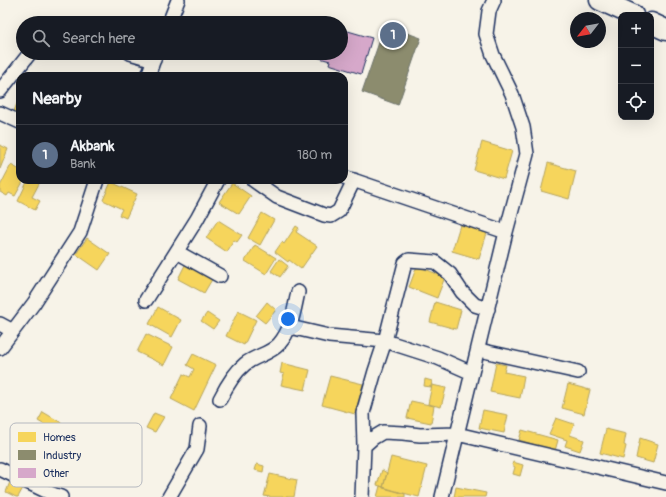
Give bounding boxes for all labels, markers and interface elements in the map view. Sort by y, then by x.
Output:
north arrow [570,12,606,48]
map controls [618,12,654,120]
button: + [618,12,654,48]
search box [16,16,348,60]
pin: 1 [380,20,406,50]
icon: search [30,27,52,49]
text: Search here [62,29,135,48]
button: − [618,48,654,84]
button: locate [618,84,654,120]
text: Nearby [32,88,81,109]
text: Akbank [70,137,115,156]
text: 1 [42,147,48,163]
text: 180 m [297,147,332,163]
text: Bank [70,156,96,172]
your location [278,309,298,329]
legend [10,423,142,487]
text: Homes [43,431,76,444]
text: Industry [43,449,82,462]
text: Other [43,467,69,480]

